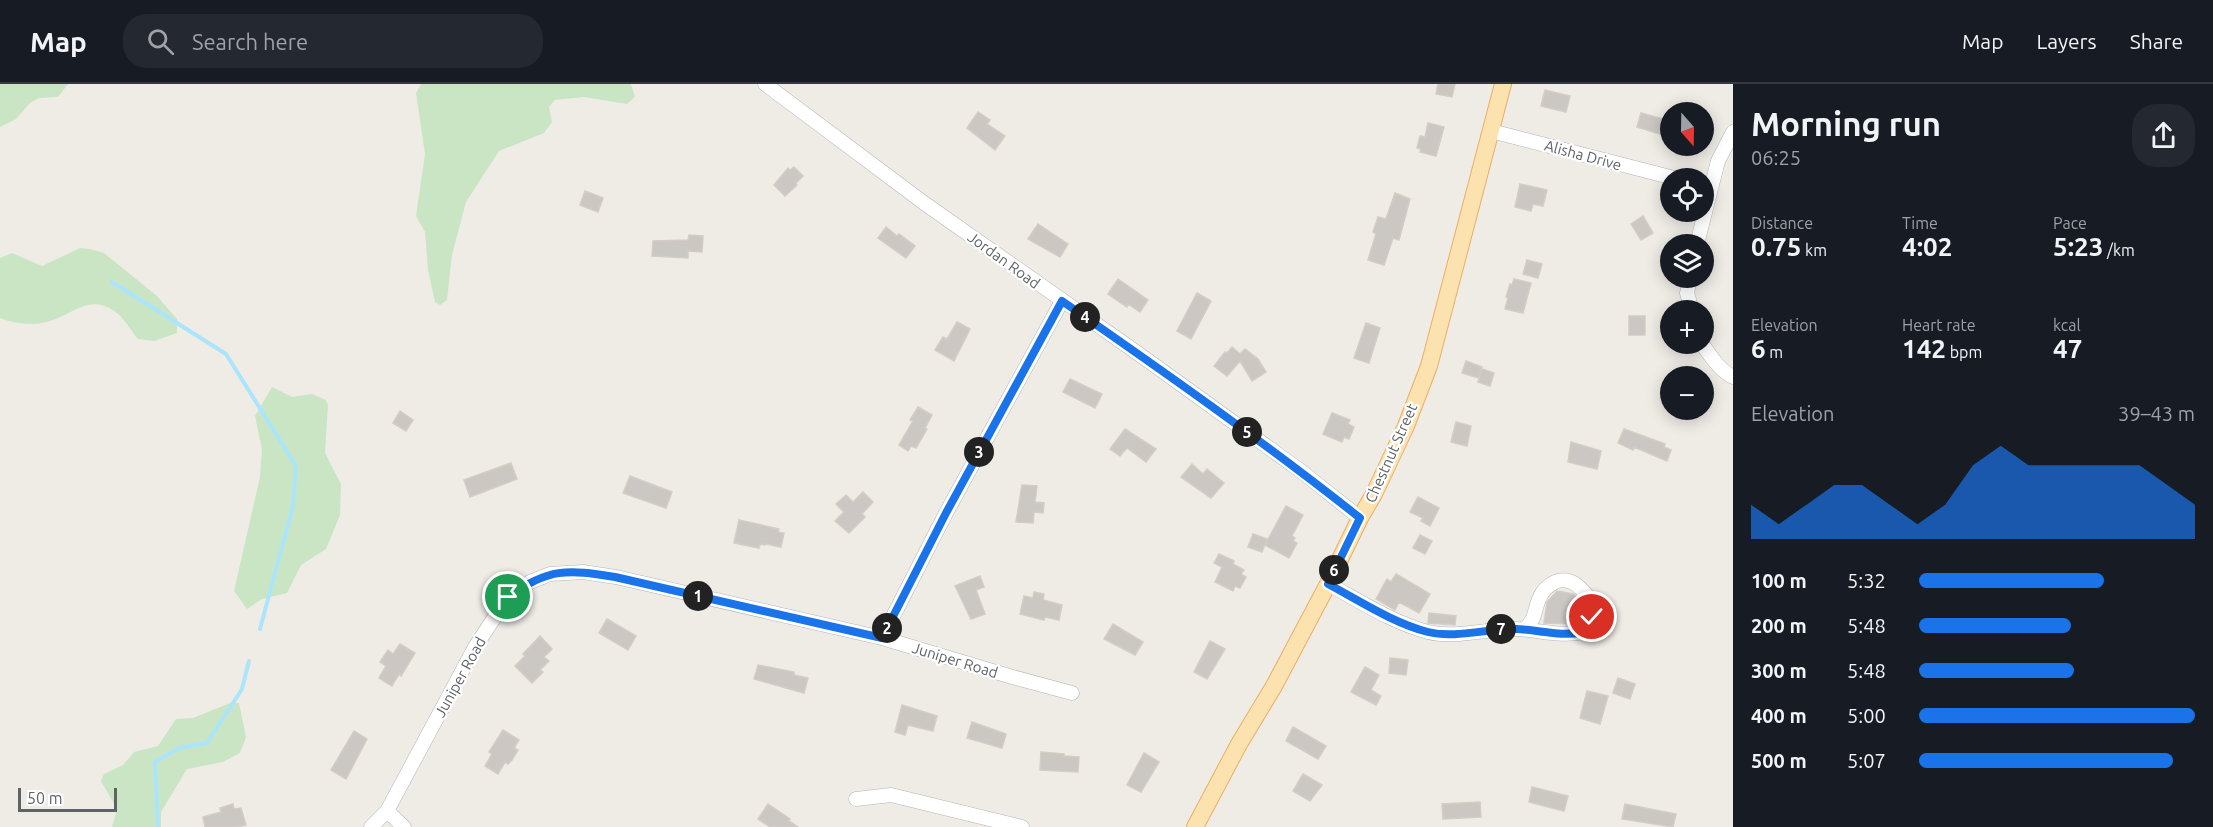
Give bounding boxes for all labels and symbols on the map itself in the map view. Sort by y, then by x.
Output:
north arrow [1660,102,1714,156]
street label: Alisha Drive [1543,137,1623,173]
street label: Jordan Road [965,228,1043,292]
pin: 4 [1070,302,1100,332]
street label: Chestnut Street [1362,401,1421,505]
pin: 5 [1232,417,1262,447]
pin: 3 [964,437,994,467]
pin: 6 [1319,555,1349,585]
pin [482,571,533,622]
pin: 1 [683,581,713,611]
pin [1566,591,1617,642]
pin: 2 [872,613,902,643]
pin: 7 [1486,614,1516,644]
street label: Juniper Road [431,634,489,720]
street label: Juniper Road [910,639,1000,681]
scale bar [18,785,117,812]

